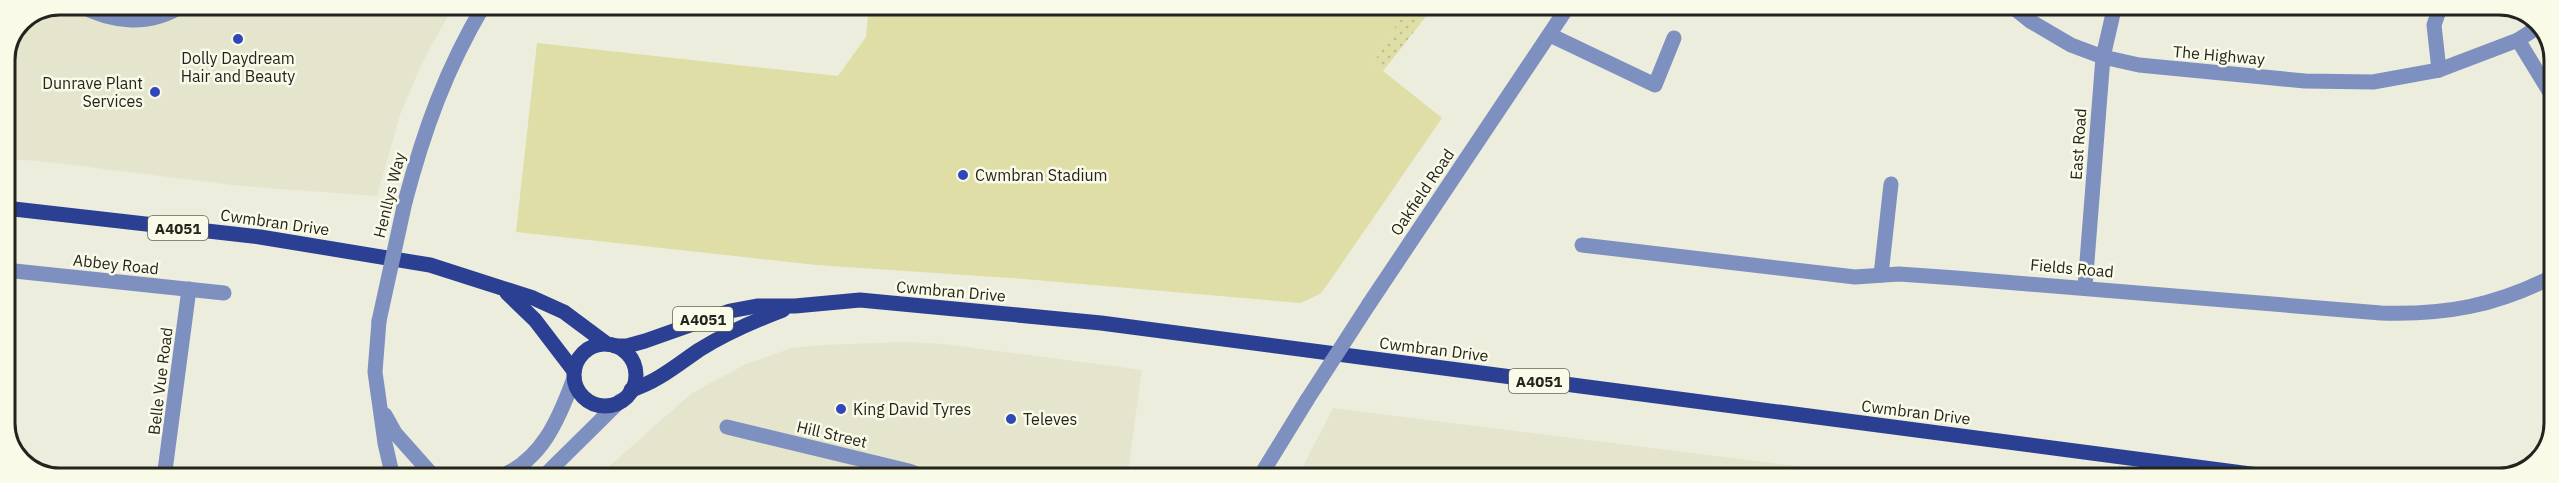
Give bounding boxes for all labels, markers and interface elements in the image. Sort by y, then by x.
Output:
marker: Dolly Daydream Hair and Beauty [231,32,245,46]
street label: The Highway [2172,41,2266,69]
place label: Dolly Daydream Hair and Beauty [181,48,295,86]
place label: Dunrave Plant Services [42,73,143,111]
marker: Dunrave Plant Services [148,85,162,99]
street label: East Road [2066,108,2090,180]
street label: Oakfield Road [1386,145,1458,239]
street label: Henllys Way [369,150,409,240]
place label: Cwmbran Stadium [975,165,1107,185]
marker: Cwmbran Stadium [956,168,970,182]
street label: Cwmbran Drive [219,204,331,240]
road number: A4051 [148,216,208,240]
street label: Abbey Road [72,250,160,278]
street label: Fields Road [2029,254,2115,282]
street label: Cwmbran Drive [895,276,1007,306]
road number: A4051 [673,307,733,331]
street label: Belle Vue Road [143,326,177,436]
street label: Cwmbran Drive [1378,332,1490,366]
road number: A4051 [1509,369,1569,393]
street label: Cwmbran Drive [1860,395,1972,429]
place label: King David Tyres [853,399,971,419]
marker: King David Tyres [834,402,848,416]
place label: Televes [1023,409,1077,429]
marker: Televes [1004,412,1018,426]
street label: Hill Street [795,416,869,452]

